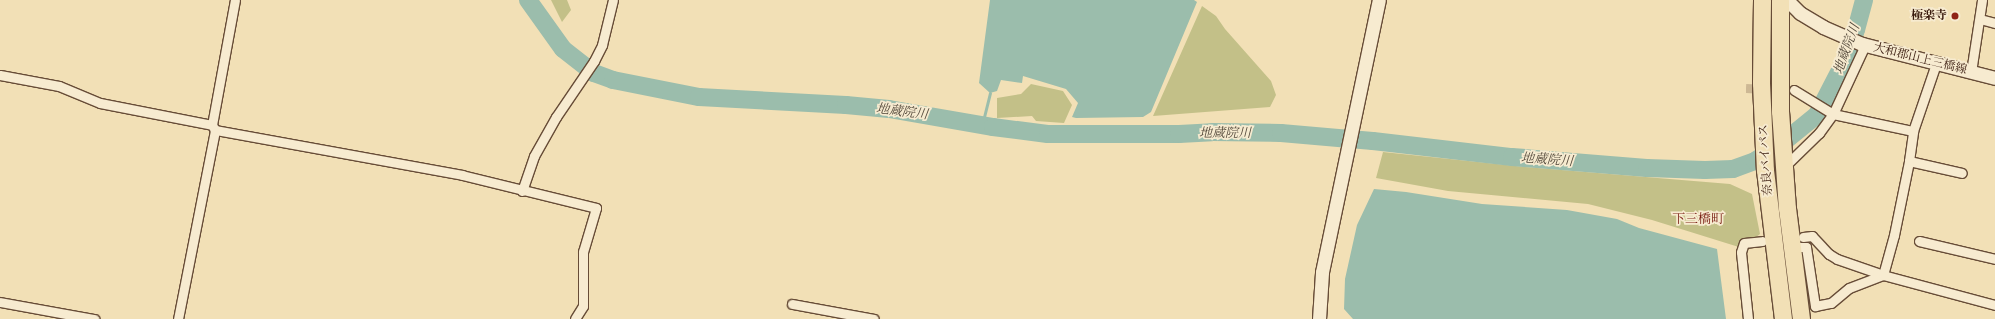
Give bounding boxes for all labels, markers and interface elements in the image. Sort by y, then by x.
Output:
place label: 極楽寺 [1911,9,1947,23]
marker: 極楽寺 [1950,11,1960,21]
water label: 地蔵院川 [1831,22,1863,76]
street label: 大和郡山上三橋線 [1872,40,1968,78]
water label: 地蔵院川 [875,101,929,123]
street label: 奈良バイパス [1756,124,1776,196]
water label: 地蔵院川 [1199,125,1251,141]
water label: 地蔵院川 [1521,150,1573,170]
district label: 下三橋町 [1672,211,1724,227]

